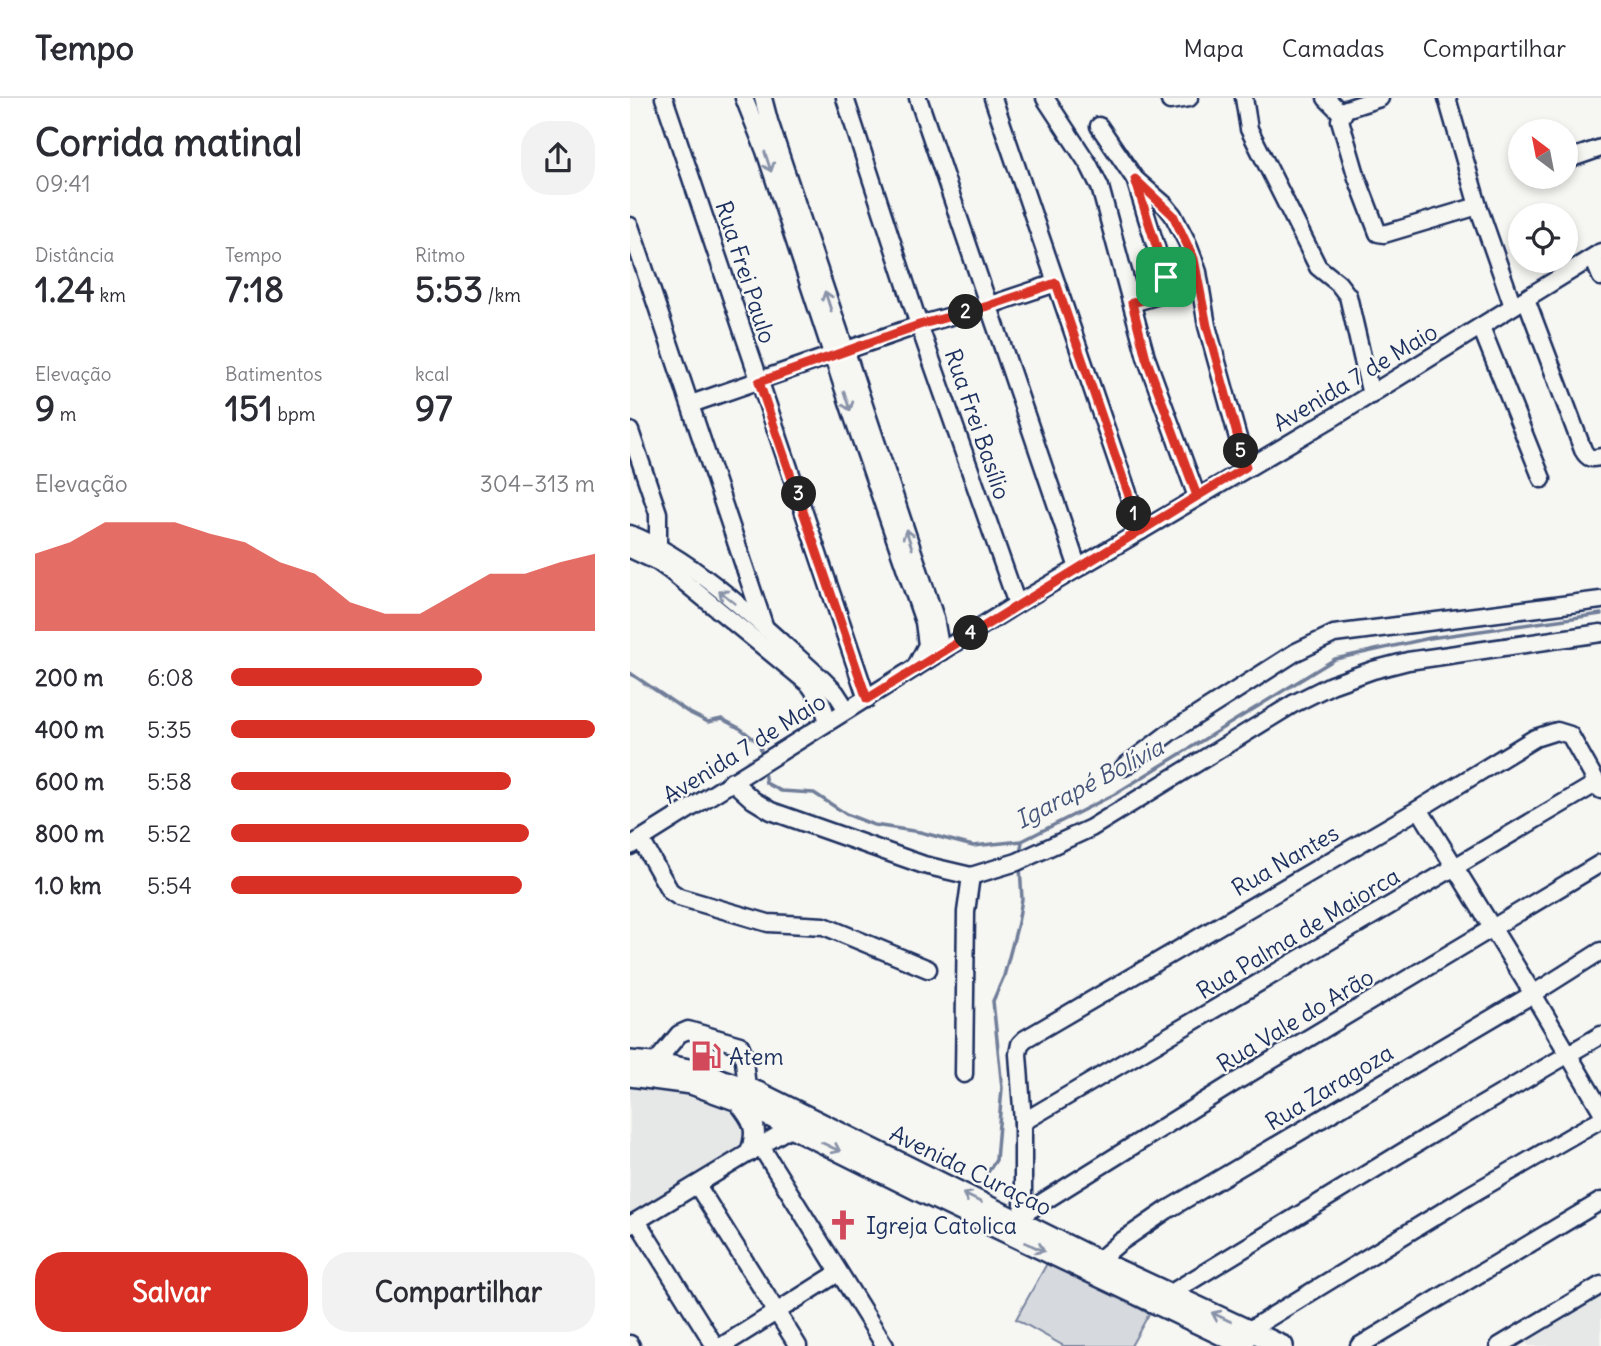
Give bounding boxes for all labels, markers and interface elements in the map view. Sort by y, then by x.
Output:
text: Tempo [35,27,134,69]
text: Mapa [1183,33,1244,63]
text: Camadas [1282,33,1385,63]
text: Compartilhar [1423,33,1566,63]
text: Corrida matinal [35,119,302,166]
north arrow [1508,119,1578,189]
map controls [1508,119,1578,273]
button: share [521,121,595,195]
one-way arrow [763,150,775,172]
text: 09:41 [35,169,91,198]
street label: Rua Frei Paulo [709,197,783,347]
button: locate [1508,203,1578,273]
text: Distância [35,243,114,267]
text: Tempo [225,243,282,267]
text: Ritmo [415,243,465,267]
pin [1136,247,1196,307]
icon: arrive [1147,258,1185,296]
text: 1.24 [35,267,95,311]
text: 7:18 [225,267,284,311]
text: 5:53 [415,267,483,311]
text: km [95,283,126,307]
text: /km [483,283,521,307]
one-way arrow [821,290,834,312]
pin: 2 [948,294,984,330]
text: 2 [960,299,971,323]
street label: Avenida 7 de Maio [1268,317,1442,437]
street label: Rua Frei Basílio [939,345,1017,503]
text: Elevação [35,362,112,386]
text: Batimentos [225,362,322,386]
text: kcal [415,362,449,386]
text: 9 [35,386,55,430]
text: 151 [225,386,273,430]
text: 97 [415,386,452,430]
one-way arrow [841,390,854,412]
text: m [55,402,76,426]
text: bpm [273,402,315,426]
pin: 5 [1224,434,1258,468]
text: 5 [1235,438,1246,462]
text: Elevação [35,469,128,498]
text: 304–313 m [480,469,595,498]
pin: 3 [782,476,816,512]
text: 3 [793,481,804,505]
pin: 1 [1116,496,1152,532]
text: 1 [1130,501,1137,525]
one-way arrow [902,529,914,551]
one-way arrow [718,589,736,604]
pin: 4 [954,616,988,650]
text: 4 [965,620,976,644]
text: 200 m [35,663,104,692]
text: 6:08 [147,663,194,692]
street label: Avenida 7 de Maio [657,686,831,810]
text: 400 m [35,715,104,744]
text: 5:35 [147,715,192,744]
water label: Igarapé Bolívia [1010,731,1169,835]
text: 600 m [35,767,104,796]
text: 5:58 [147,767,192,796]
street label: Rua Nantes [1226,818,1344,902]
text: 800 m [35,819,104,848]
text: 5:52 [147,819,191,848]
street label: Rua Palma de Maiorca [1191,861,1405,1005]
text: 1.0 km [35,871,101,900]
text: 5:54 [147,871,192,900]
street label: Rua Vale do Arão [1211,962,1379,1078]
street label: Rua Zaragoza [1260,1037,1398,1137]
fuel station icon: Atem [689,1039,723,1073]
place label: Atem [729,1042,784,1071]
street label: Avenida Curaçao [885,1118,1057,1222]
one-way arrow [820,1141,841,1155]
one-way arrow [962,1190,982,1204]
church icon: Igreja Catolica [826,1208,860,1242]
place label: Igreja Catolica [866,1211,1017,1240]
one-way arrow [1024,1240,1045,1254]
button: Salvar [35,1252,308,1332]
button: Compartilhar [322,1252,595,1332]
one-way arrow [1211,1309,1232,1323]

